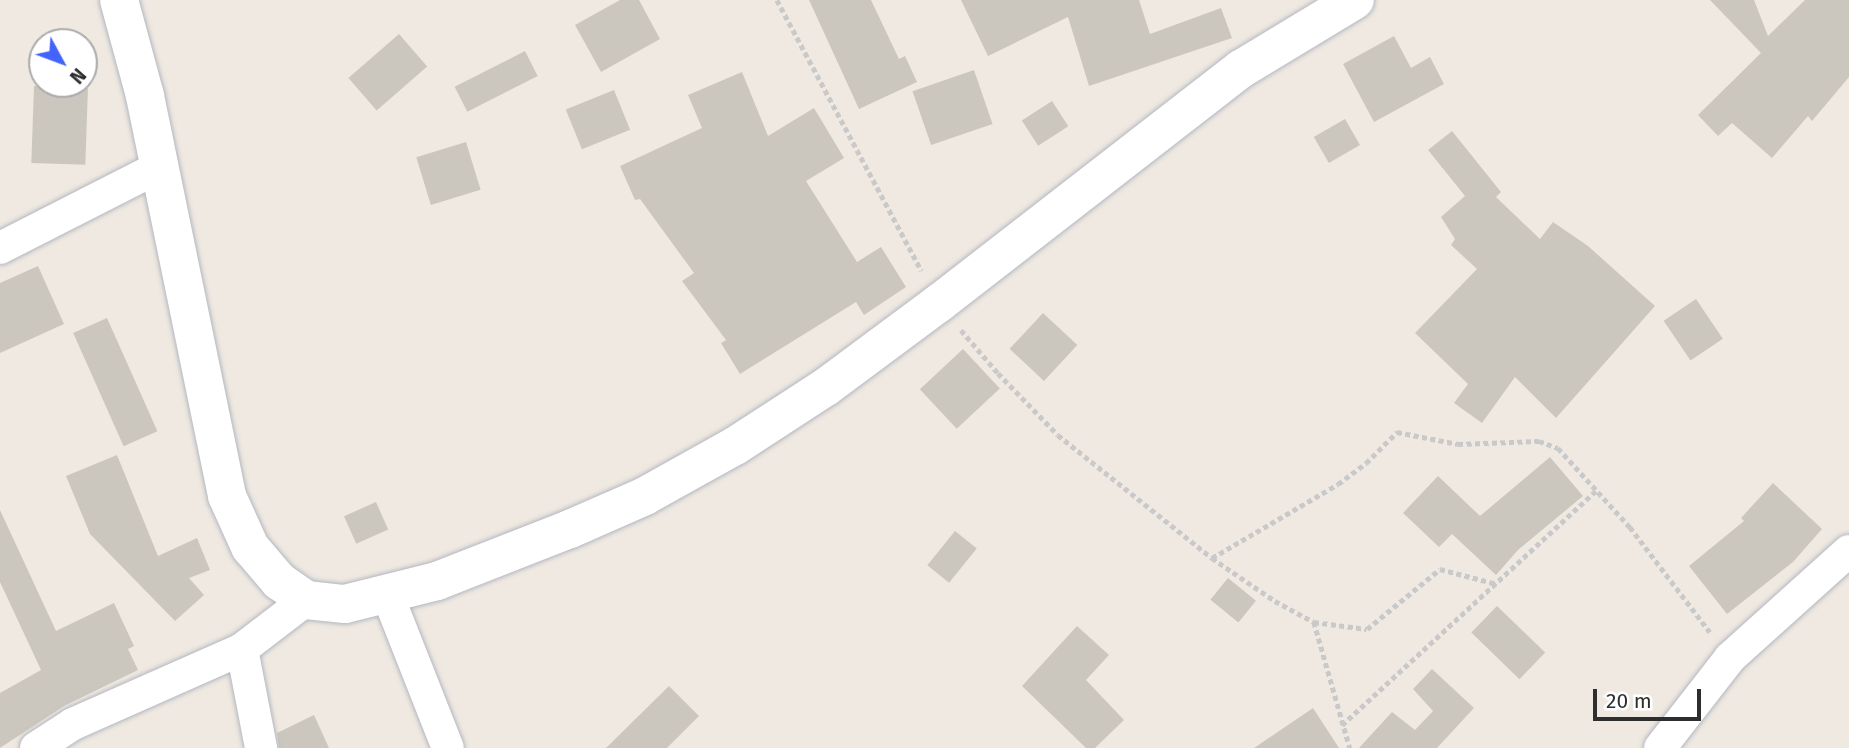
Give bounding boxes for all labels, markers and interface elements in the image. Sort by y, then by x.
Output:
north arrow [28,28,98,98]
text: N [65,63,91,88]
scale bar [1597,674,1706,718]
text: 20 m [1606,688,1652,714]

